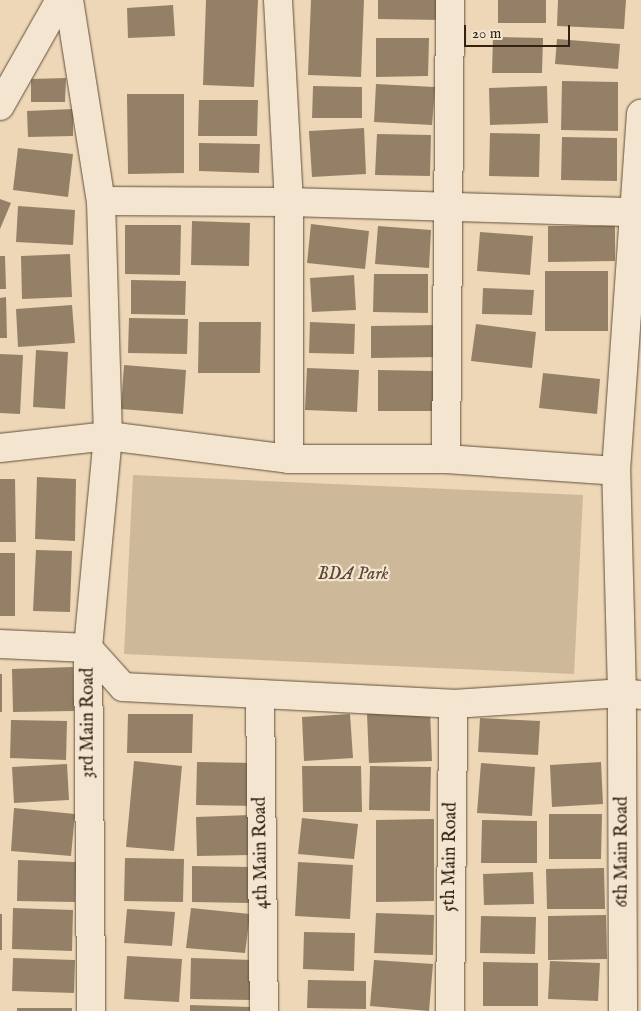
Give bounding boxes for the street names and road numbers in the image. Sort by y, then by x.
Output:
street label: 3rd Main Road [78,668,100,778]
street label: 6th Main Road [612,796,634,908]
street label: 4th Main Road [250,797,274,909]
street label: 5th Main Road [439,802,463,912]

